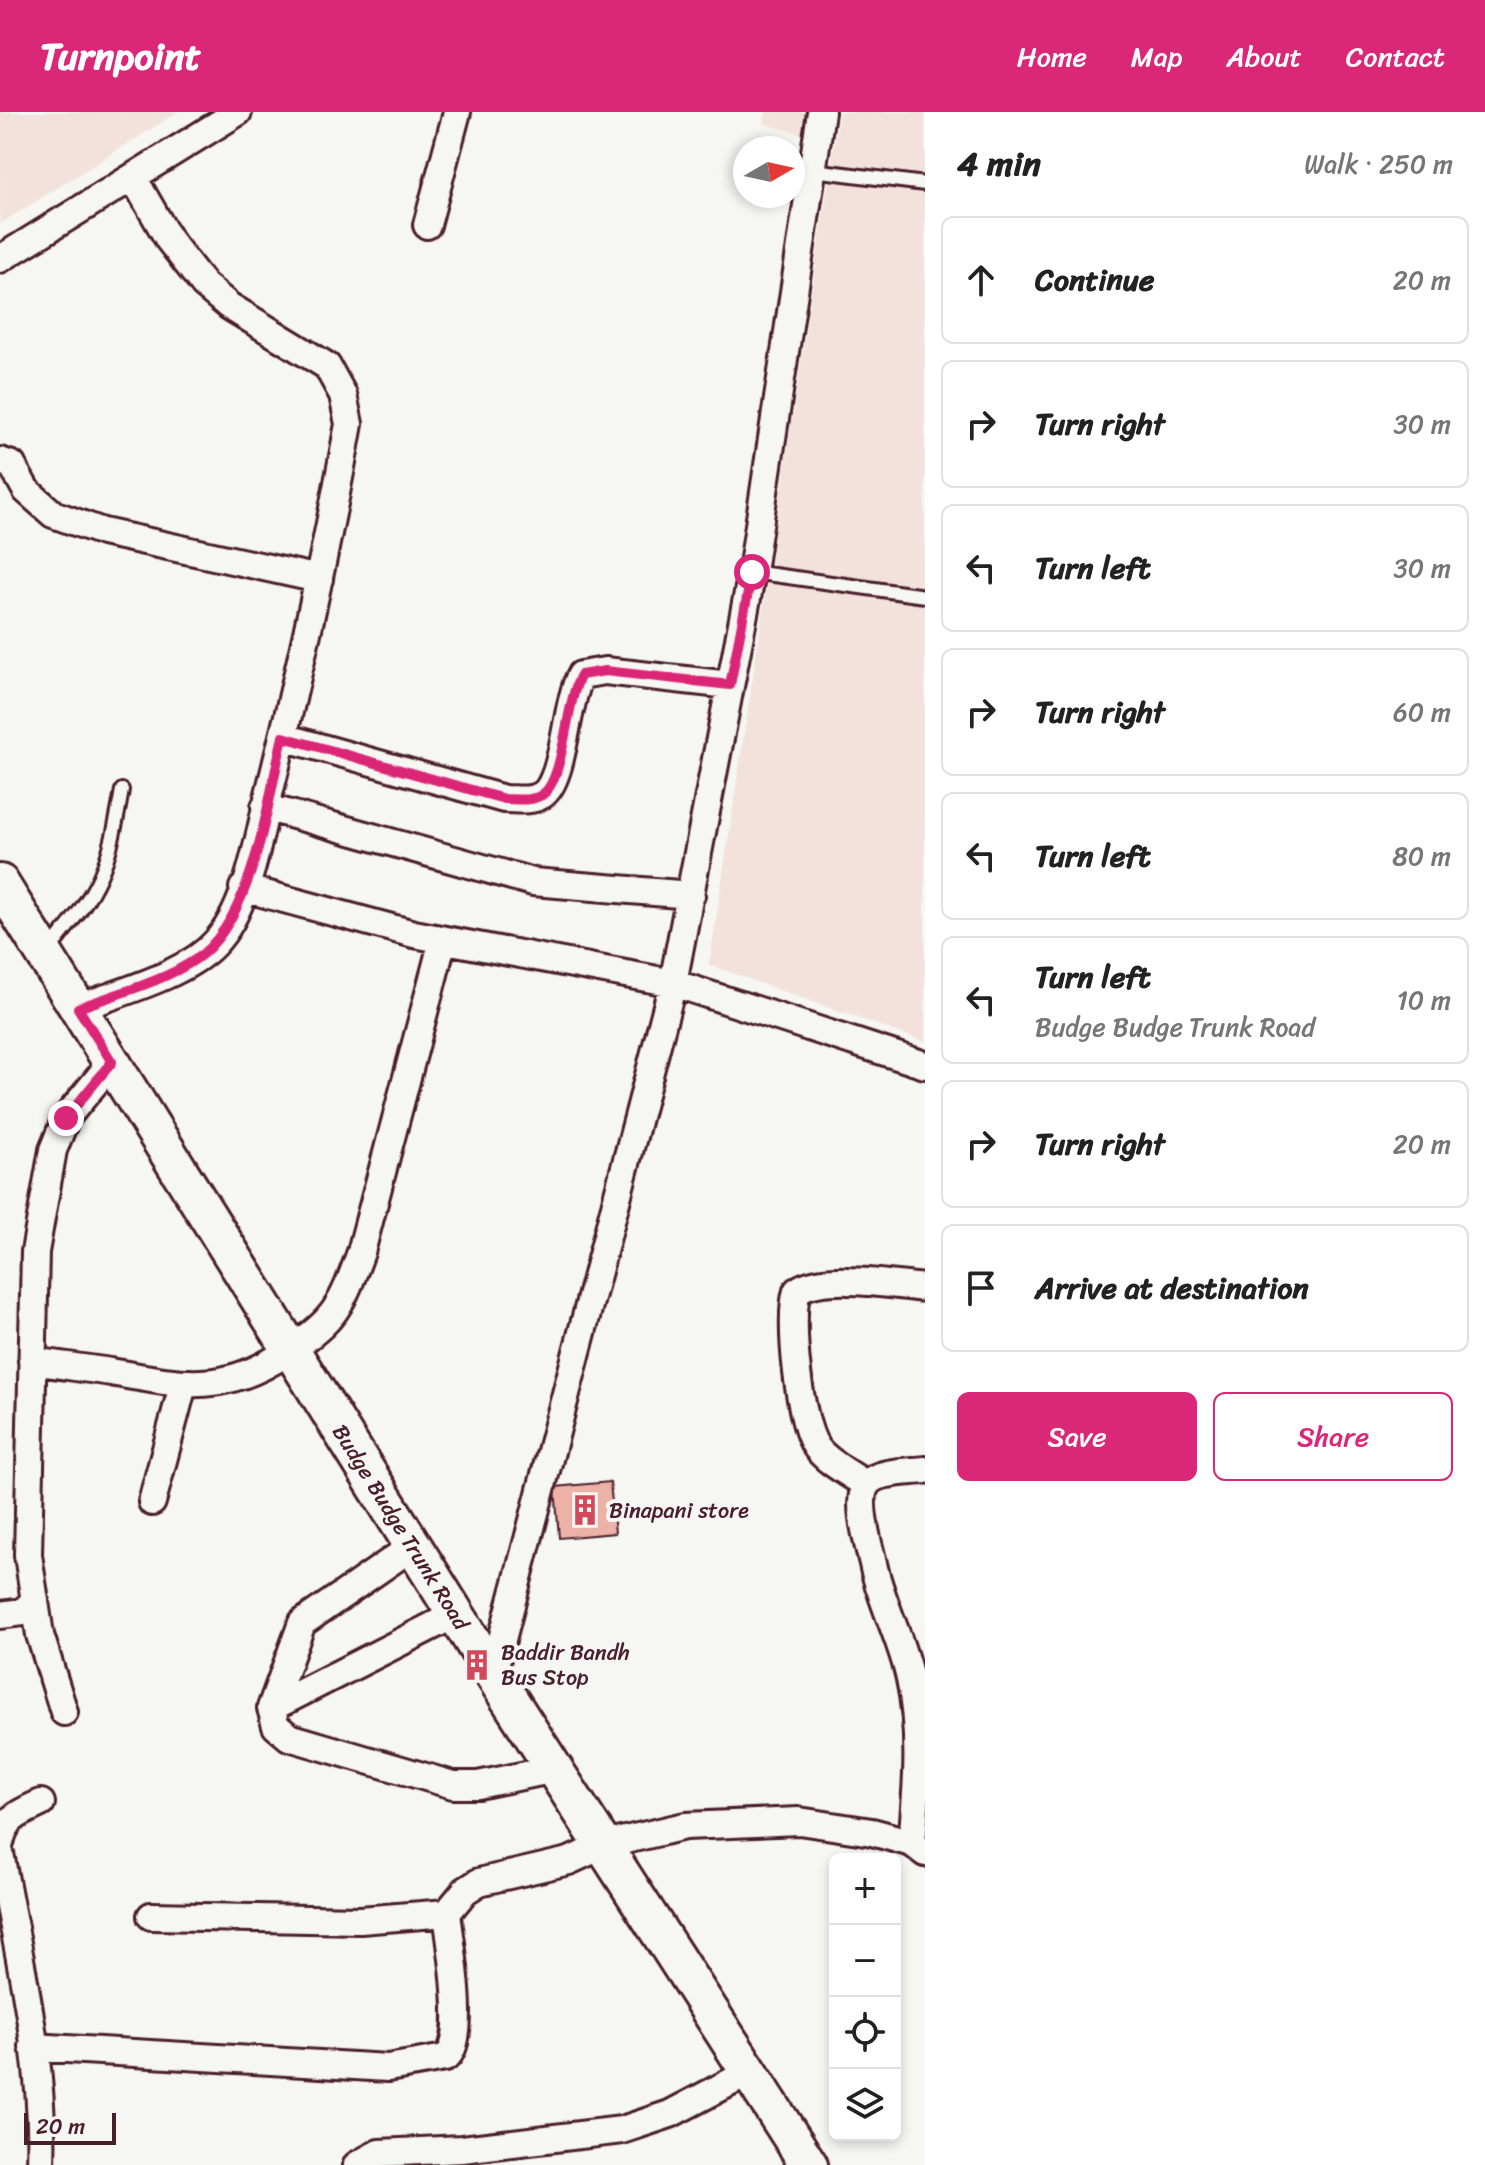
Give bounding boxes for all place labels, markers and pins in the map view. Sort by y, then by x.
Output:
place label: Binapani store [609,1491,749,1530]
building icon: Binapani store [568,1493,602,1527]
place label: Baddir Bandh Bus Stop [501,1633,630,1697]
building icon: Baddir Bandh Bus Stop [460,1648,494,1682]

